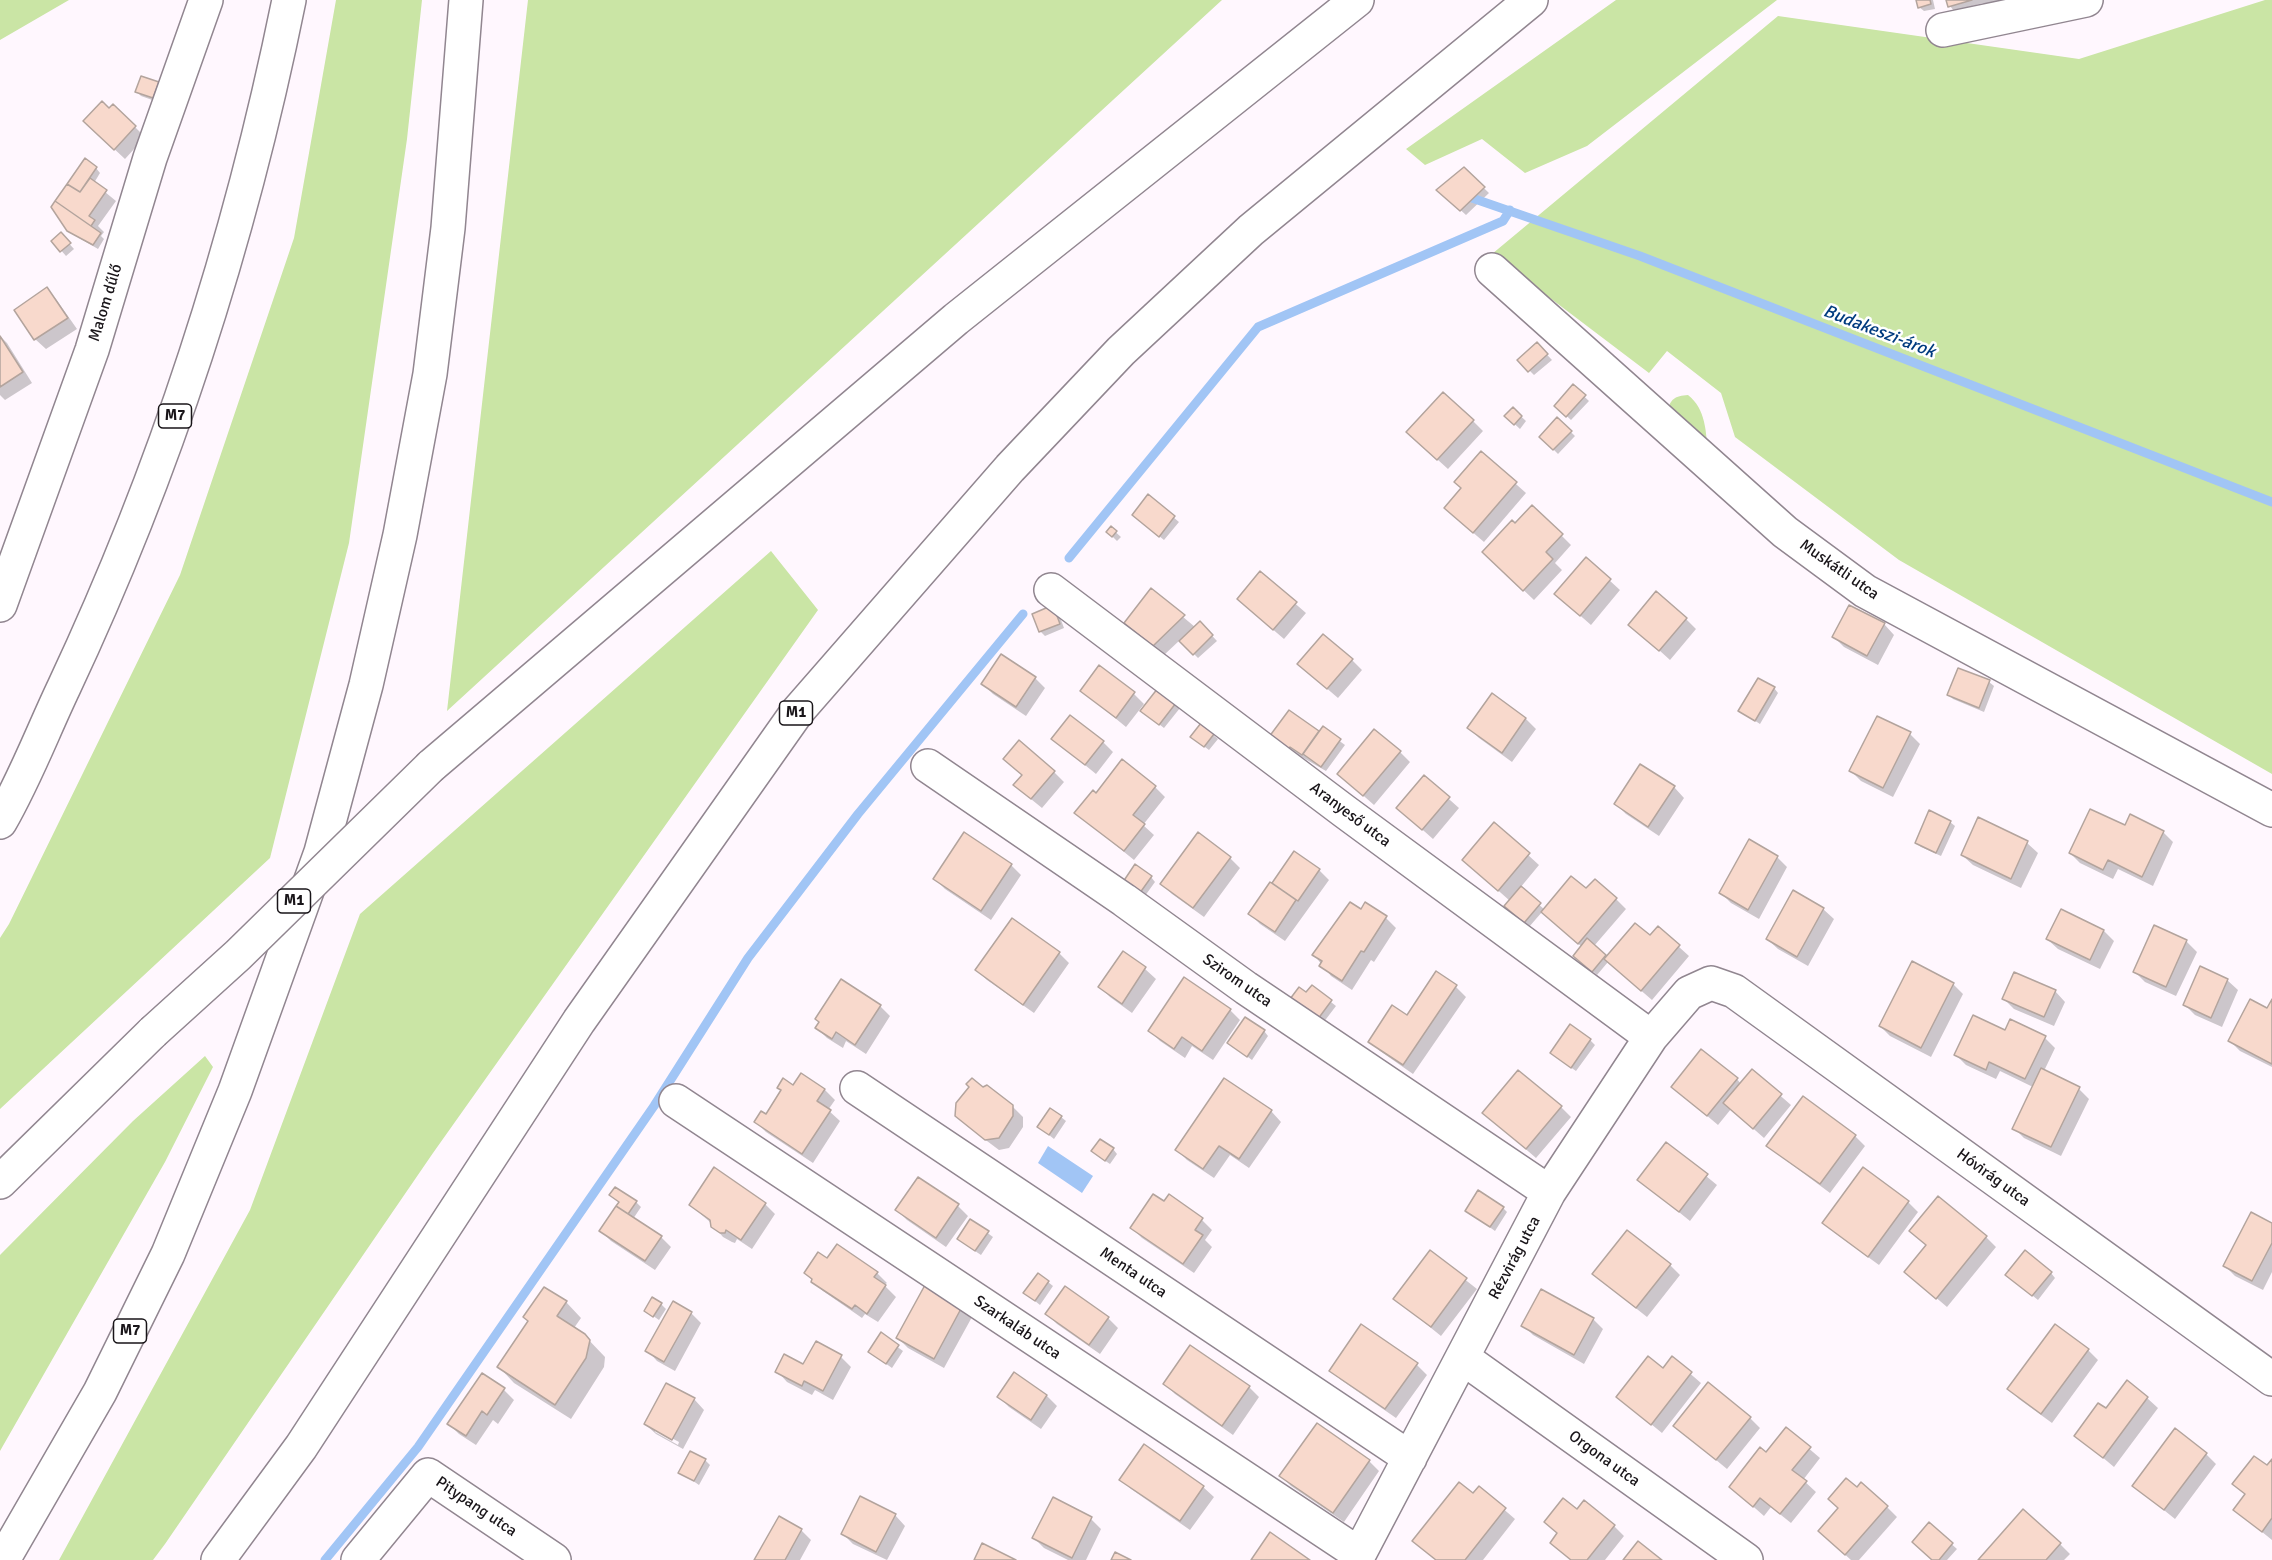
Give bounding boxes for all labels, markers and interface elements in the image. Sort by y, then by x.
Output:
street label: Malom dűlő [85,262,127,344]
water label: Budakeszi-árok [1820,301,1938,363]
road number: M7 [158,404,192,428]
street label: Muskátli utca [1796,536,1882,604]
road number: M1 [780,701,812,725]
street label: Aranyeső utca [1306,778,1394,852]
road number: M1 [278,889,310,913]
street label: Szirom utca [1199,950,1275,1012]
street label: Hóvirág utca [1953,1145,2033,1211]
street label: Rézvirág utca [1485,1213,1545,1303]
street label: Menta utca [1096,1244,1170,1302]
street label: Szarkaláb utca [970,1292,1064,1364]
road number: M7 [114,1319,146,1343]
street label: Orgona utca [1565,1427,1643,1491]
street label: Pitypang utca [432,1473,520,1541]

